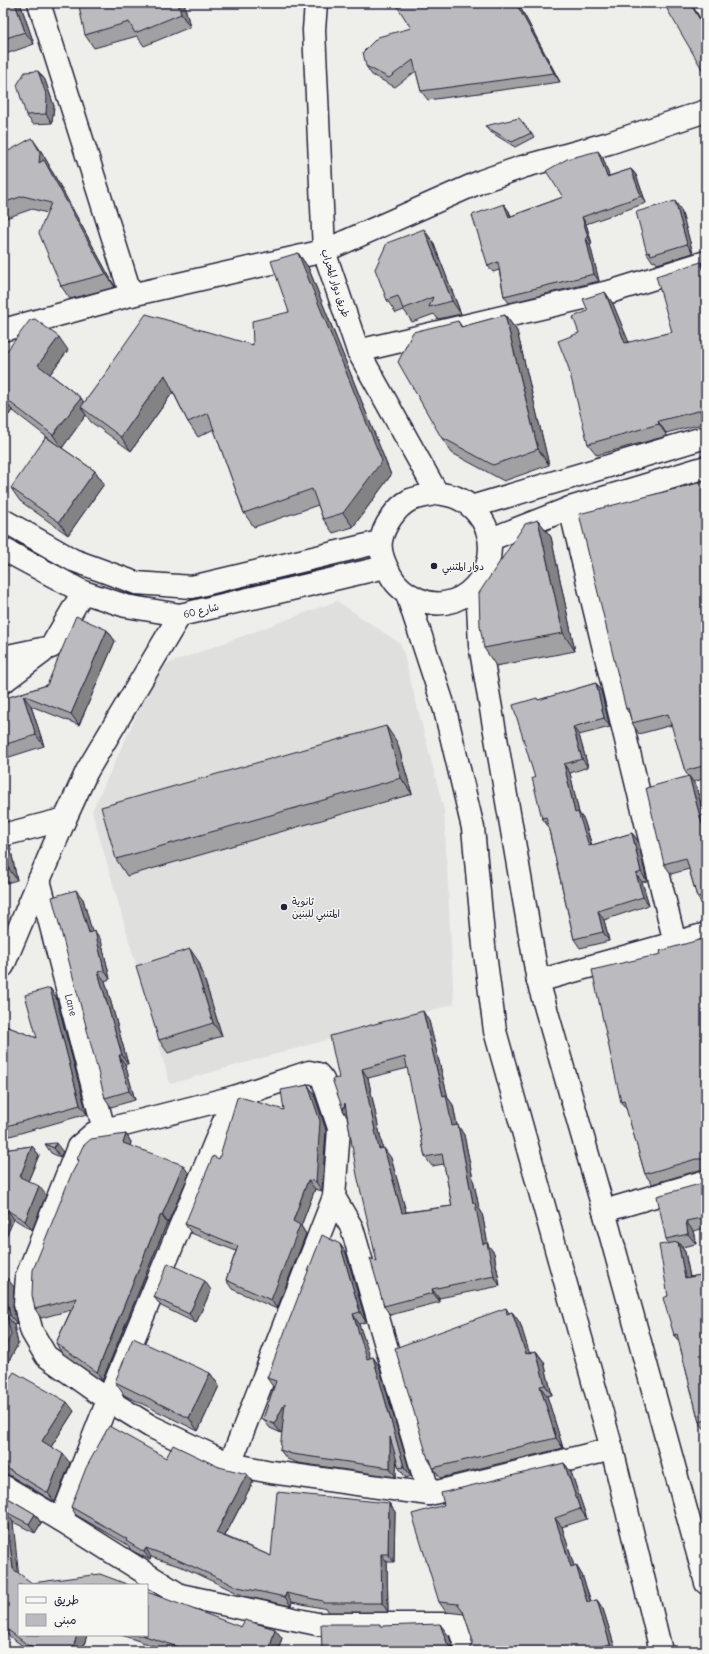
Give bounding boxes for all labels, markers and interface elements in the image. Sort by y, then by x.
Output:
street label: طريق دوار المحراب [318,247,353,319]
place label: دوار المتنبي [442,560,484,576]
marker: دوار المتنبي [429,561,439,571]
street label: شارع 60 [182,600,221,622]
place label: ثانوية المتنبي للبنين [292,895,340,923]
marker: ثانوية المتنبي للبنين [279,902,289,912]
street label: Lane [62,993,80,1017]
legend [18,1584,148,1636]
text: طريق [54,1592,79,1607]
text: مبنى [54,1612,77,1628]

